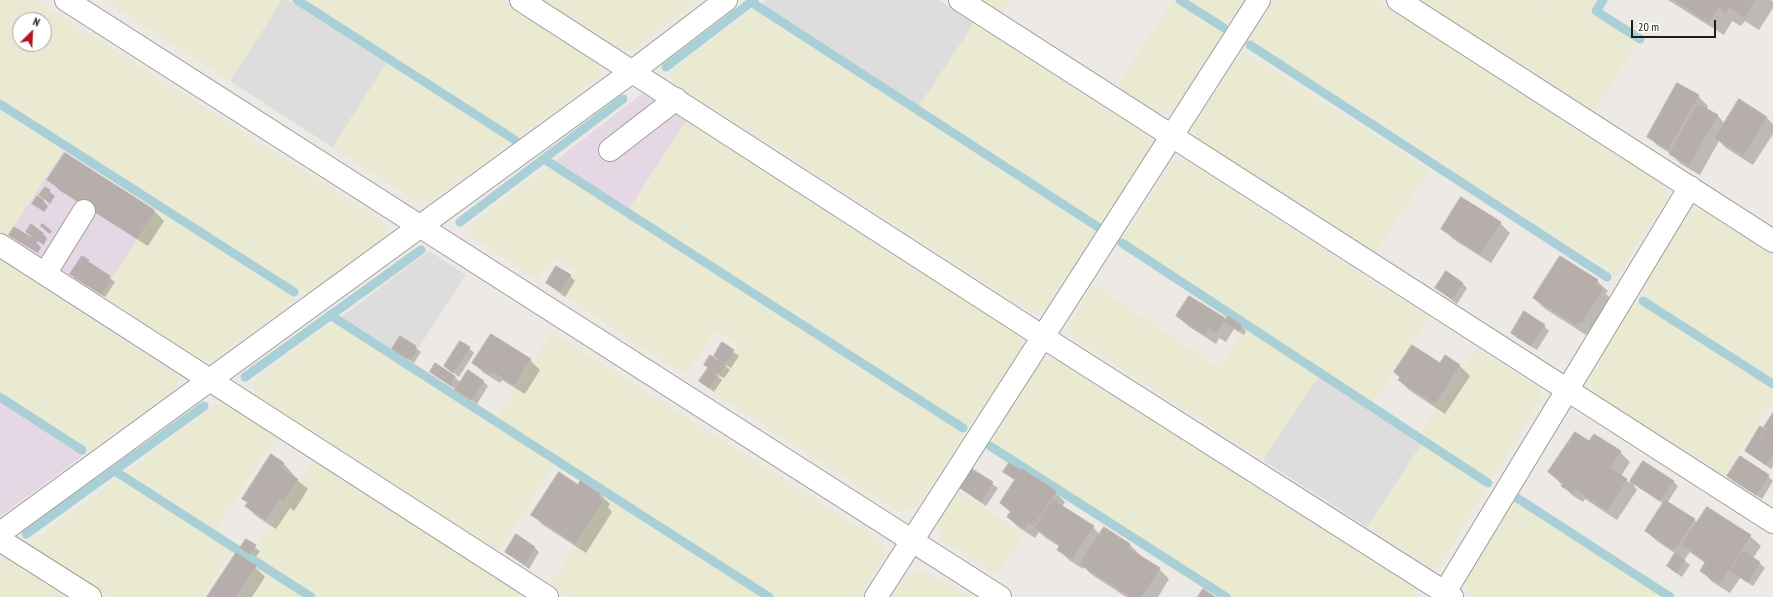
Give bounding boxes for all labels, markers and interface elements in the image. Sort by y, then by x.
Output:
north arrow [12,12,52,52]
scale bar [1633,12,1718,38]
text: N [31,14,42,30]
text: 20 m [1638,19,1659,34]

